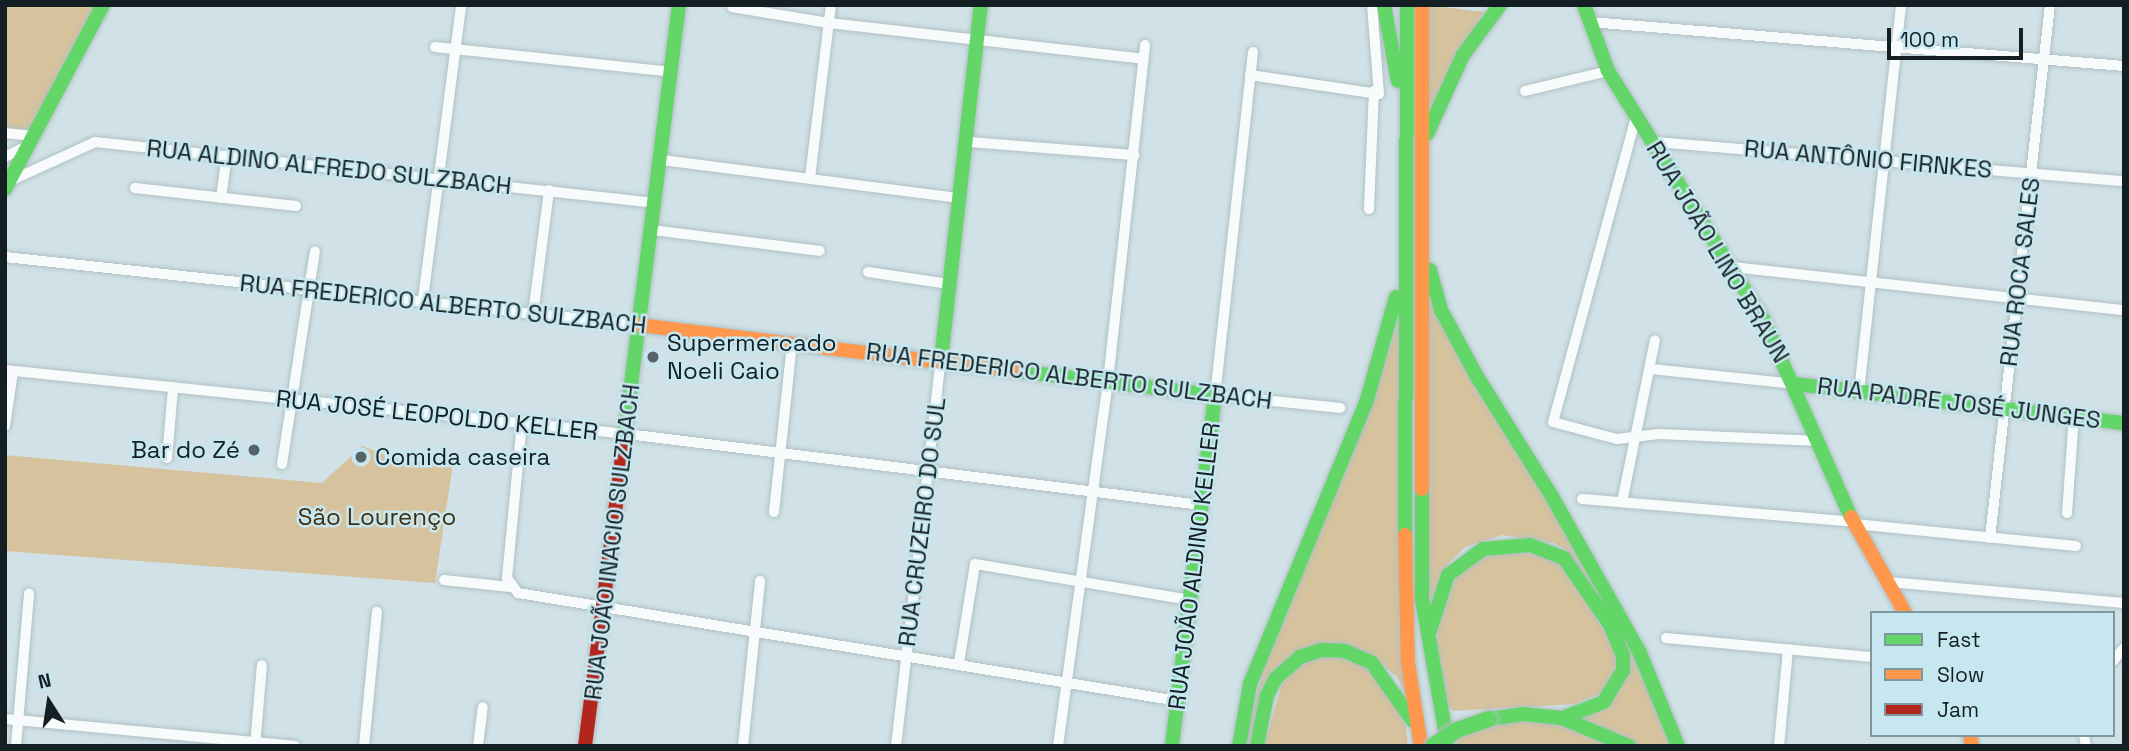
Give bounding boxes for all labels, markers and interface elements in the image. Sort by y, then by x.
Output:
scale bar [1891,14,2028,58]
text: 100 m [1900,26,1959,53]
street label: RUA ALDINO ALFREDO SULZBACH [145,133,513,201]
street label: RUA ANTÔNIO FIRNKES [1743,134,1993,184]
street label: RUA JOÃO LINO BRAUN [1640,136,1796,368]
street label: RUA ROCA SALES [1994,175,2046,369]
street label: RUA FREDERICO ALBERTO SULZBACH [238,268,648,340]
place label: Supermercado Noeli Caio [667,329,837,385]
street label: RUA FREDERICO ALBERTO SULZBACH [864,337,1274,415]
marker: Supermercado Noeli Caio [645,349,661,365]
street label: RUA PADRE JOSÉ JUNGES [1816,371,2102,435]
street label: RUA JOÃO INACIO SULZBACH [578,382,646,702]
street label: RUA JOSÉ LEOPOLDO KELLER [274,384,600,446]
street label: RUA CRUZEIRO DO SUL [892,396,952,648]
street label: RUA JOÃO ALDINO KELLER [1162,420,1226,712]
place label: Bar do Zé [131,436,240,464]
marker: Bar do Zé [246,442,262,458]
place label: Comida caseira [375,443,550,471]
marker: Comida caseira [353,449,369,465]
park label: São Lourenço [298,503,456,531]
legend [1870,611,2115,737]
text: Fast [1937,626,1981,653]
text: Slow [1937,661,1985,688]
north arrow [14,667,84,737]
text: N [36,667,53,695]
text: Jam [1937,696,1979,723]

